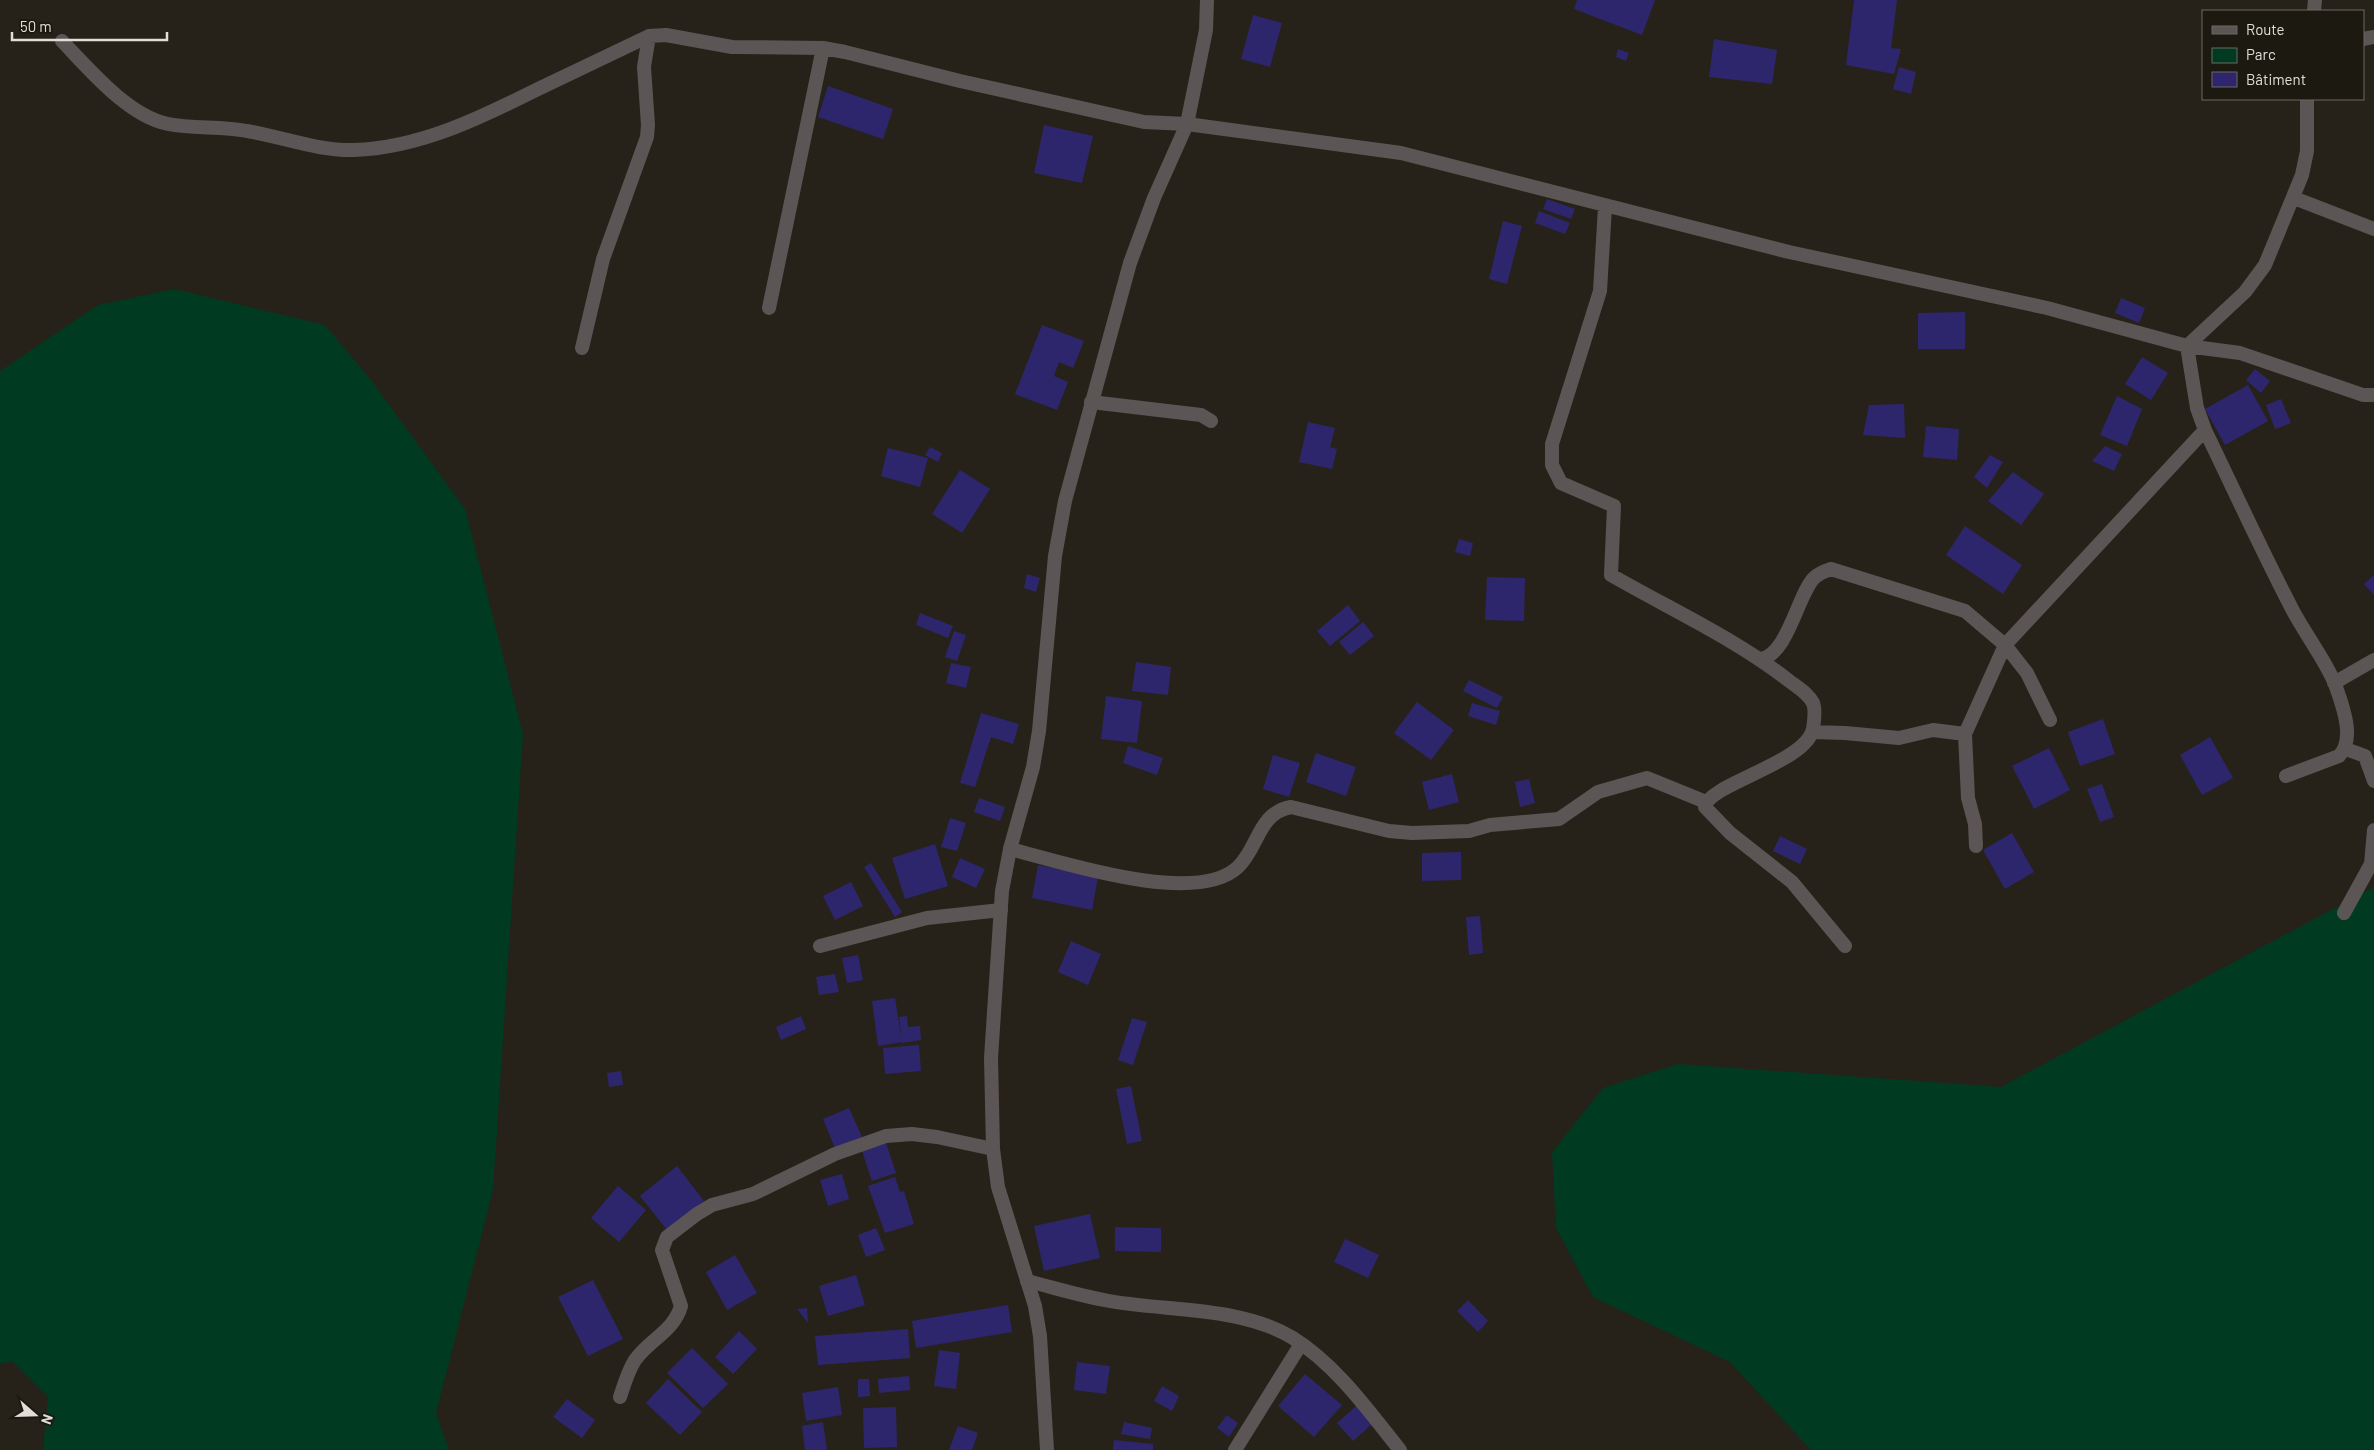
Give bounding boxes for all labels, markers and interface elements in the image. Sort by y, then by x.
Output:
scale bar [12,10,168,42]
legend [2202,10,2364,100]
text: 50 m [20,17,52,35]
text: Route [2246,20,2285,38]
text: Parc [2246,45,2276,63]
text: Bâtiment [2246,70,2306,88]
north arrow [10,1390,60,1440]
text: N [38,1412,57,1427]

